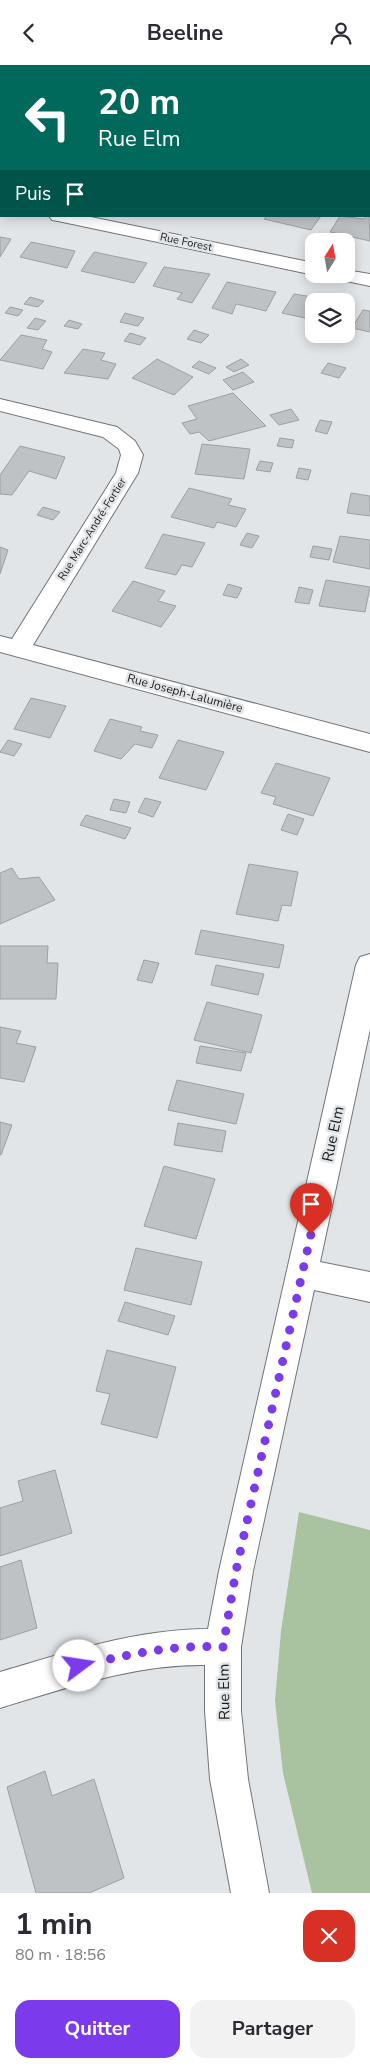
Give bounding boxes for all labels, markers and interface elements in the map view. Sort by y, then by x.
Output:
text: Beeline [147,18,223,48]
icon: back [15,19,43,47]
icon: person [327,19,355,47]
text: 20 m [98,79,180,126]
icon: left [15,85,80,150]
text: Rue Elm [98,124,181,154]
icon: arrive [61,180,89,208]
text: Puis [15,181,51,207]
street label: Rue Forest [159,229,214,255]
north arrow [305,233,355,283]
map controls [305,233,355,343]
button: layers [305,293,355,343]
street label: Rue Marc-André-Fortier [54,475,130,583]
street label: Rue Joseph-Lalumière [125,670,245,716]
street label: Rue Elm [317,1104,349,1164]
pin [290,1183,332,1234]
icon: arrive [297,1190,325,1218]
position arrow [52,1639,104,1691]
street label: Rue Elm [214,1664,234,1720]
text: 1 min [15,1904,93,1945]
button: close [303,1910,355,1962]
text: 80 m · 18:56 [15,1944,106,1966]
button: Quitter [15,2000,180,2058]
button: Partager [190,2000,355,2058]

